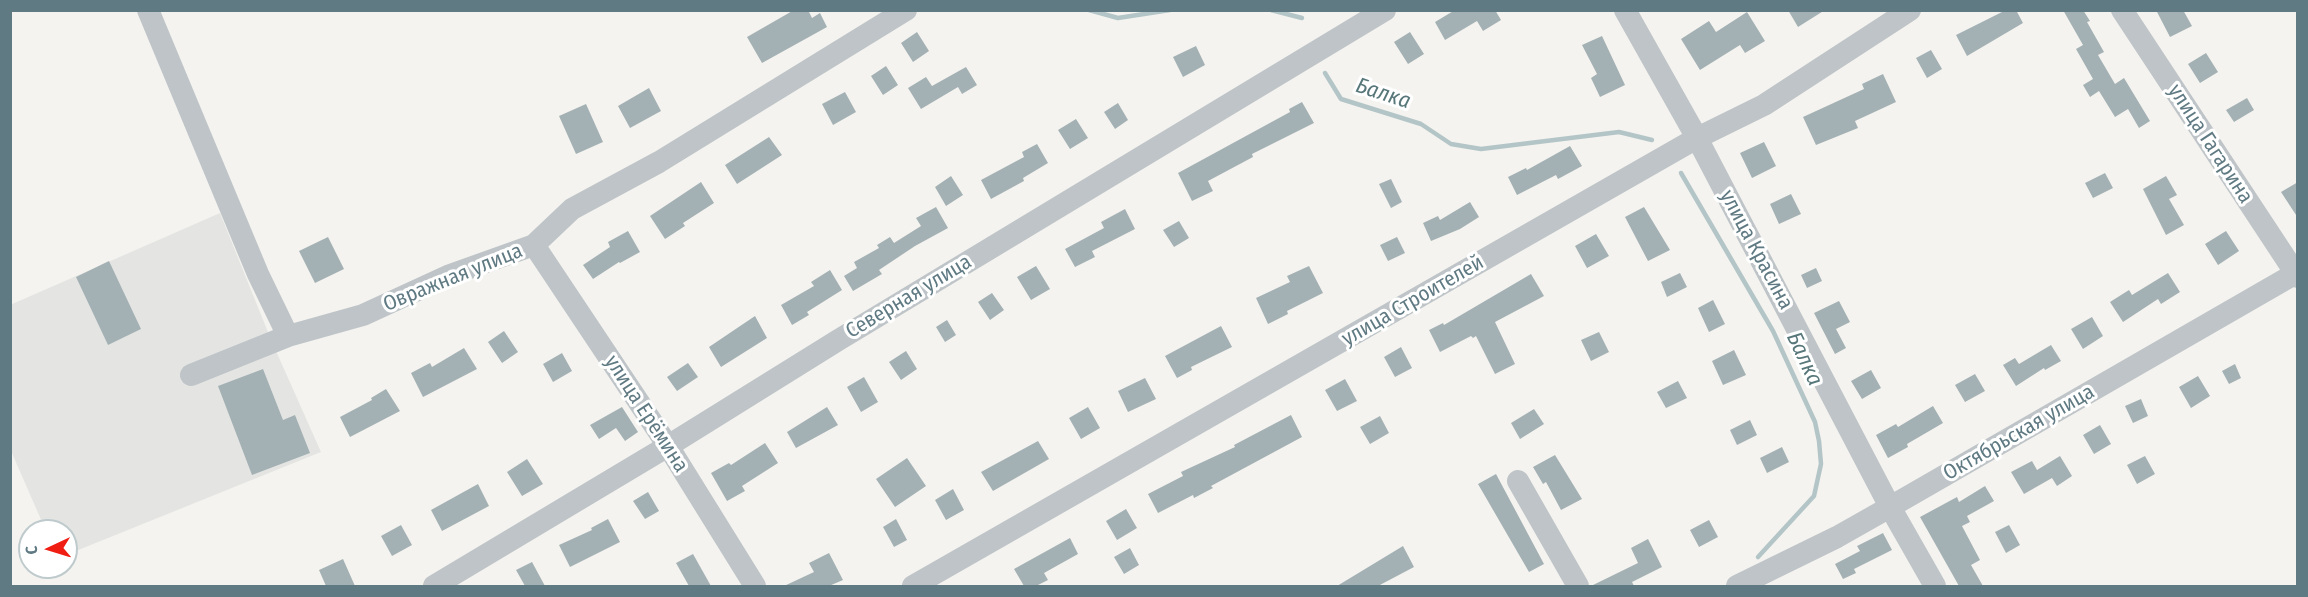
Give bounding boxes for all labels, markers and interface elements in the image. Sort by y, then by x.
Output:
water label: Балка [1352,73,1414,115]
street label: улица Гагарина [2162,80,2258,208]
street label: улица Красина [1714,186,1798,314]
street label: Овражная улица [380,239,526,317]
street label: Северная улица [842,250,976,344]
street label: улица Строителей [1338,250,1488,352]
water label: Балка [1780,328,1828,390]
street label: улица Ерёмина [599,351,693,477]
street label: Октябрьская улица [1939,380,2099,486]
north arrow [18,519,78,579]
text: С [22,545,41,555]

